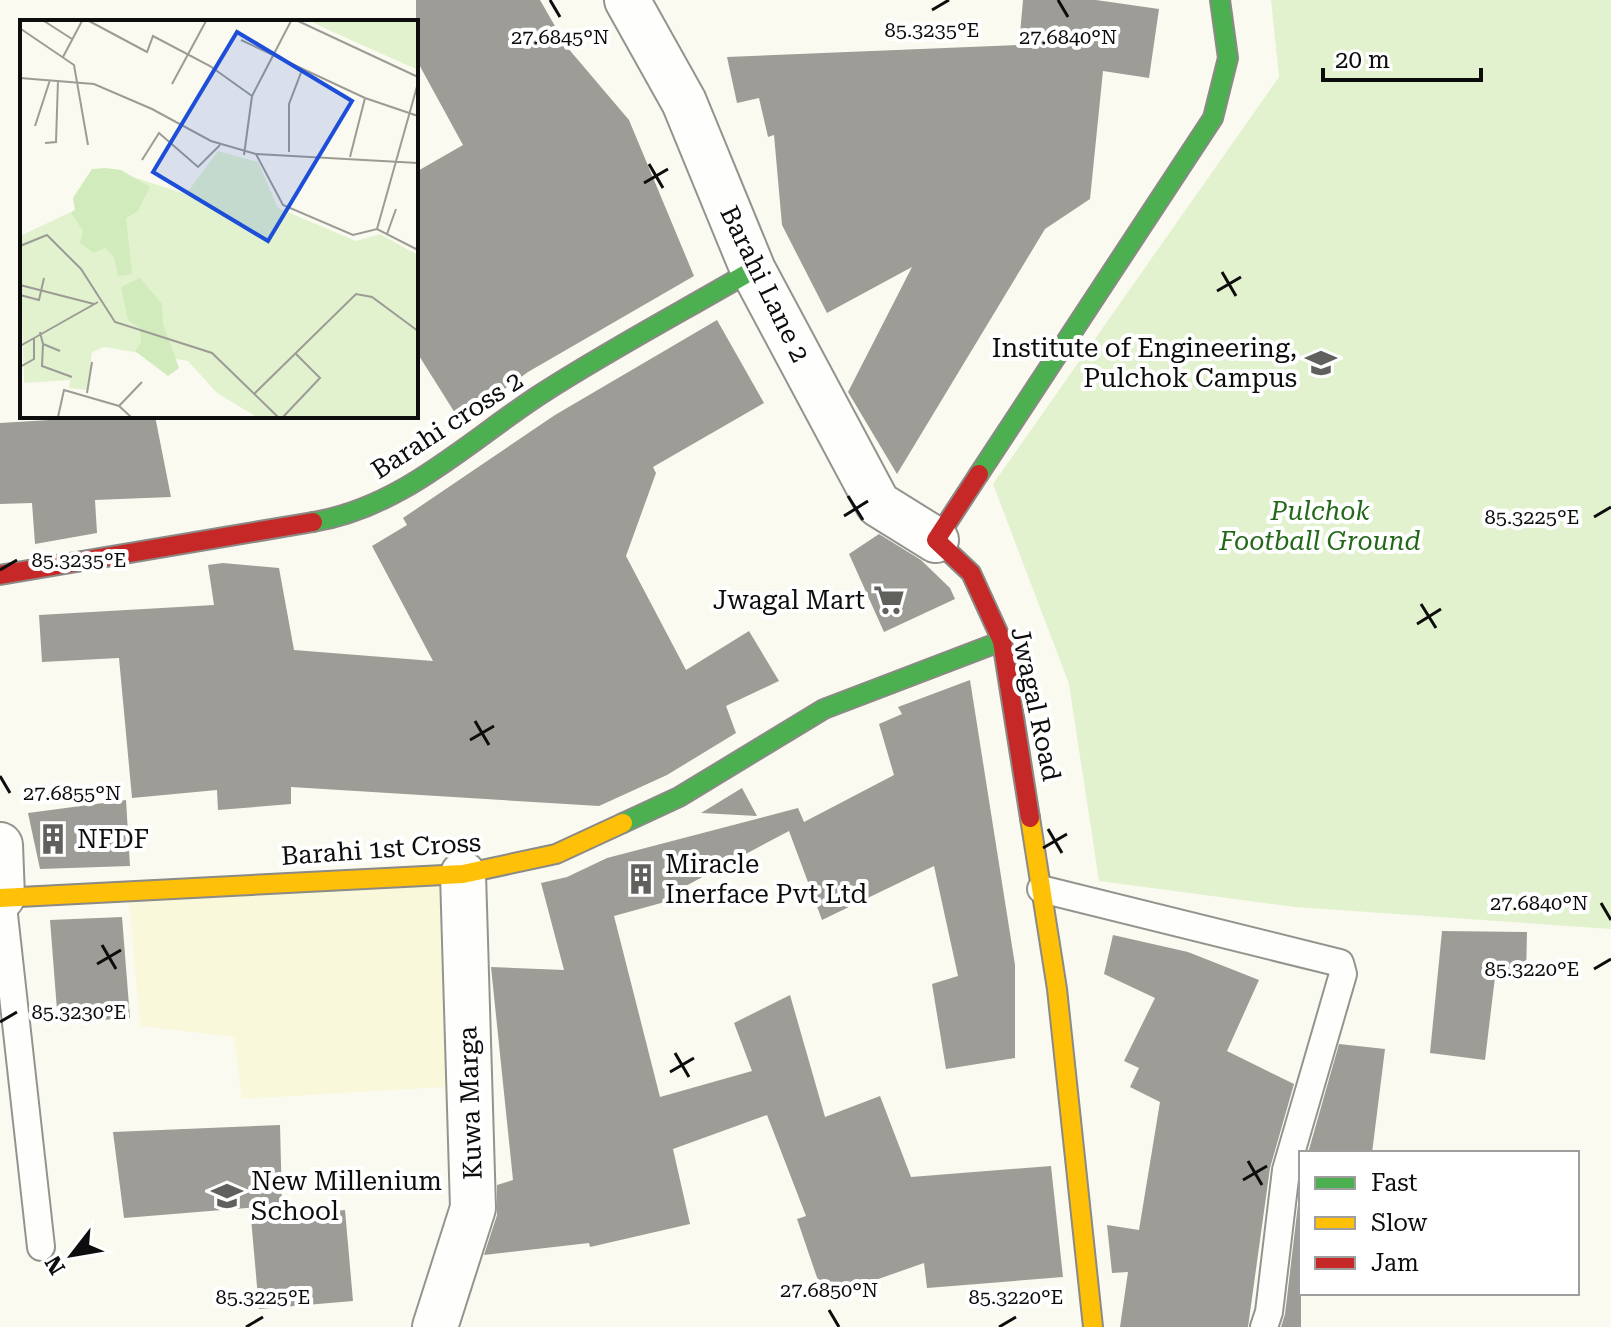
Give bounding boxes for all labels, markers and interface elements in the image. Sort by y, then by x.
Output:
text: 85.3235°E [885,18,979,42]
inset map [20,20,418,418]
text: 27.6845°N [511,25,609,49]
text: 27.6840°N [1019,25,1117,49]
scale bar [1323,32,1481,82]
text: 20 m [1335,46,1390,74]
street label: Barahi Lane 2 [714,201,816,367]
place label: Institute of Engineering, Pulchok Campus [992,333,1297,393]
school or university icon: Institute of Engineering, Pulchok Campus [1304,346,1338,380]
street label: Barahi cross 2 [366,365,528,485]
park label: Pulchok Football Ground [1218,496,1421,556]
text: 85.3225°E [1485,505,1579,529]
text: 85.3235°E [32,548,126,572]
supermarket icon: Jwagal Mart [872,583,906,617]
place label: Jwagal Mart [713,585,865,615]
street label: Jwagal Road [1005,624,1067,784]
text: 27.6855°N [23,781,121,805]
building icon: NFDF [36,822,70,856]
place label: NFDF [77,824,149,854]
street label: Barahi 1st Cross [280,827,482,871]
place label: Miracle Inerface Pvt Ltd [665,849,867,909]
building icon: Miracle Inerface Pvt Ltd [624,862,658,896]
text: 27.6840°N [1490,891,1588,915]
text: 85.3220°E [1485,957,1579,981]
text: 85.3230°E [32,1000,126,1024]
street label: Kuwa Marga [452,1026,488,1180]
legend [1299,1151,1579,1295]
place label: New Millenium School [251,1166,442,1226]
text: Fast [1371,1169,1418,1197]
school or university icon: New Millenium School [210,1179,244,1213]
text: Slow [1371,1209,1428,1237]
north arrow [32,1215,112,1295]
text: Jam [1371,1249,1419,1277]
text: N [40,1251,70,1279]
text: 27.6850°N [780,1278,878,1302]
text: 85.3225°E [216,1285,310,1309]
text: 85.3220°E [969,1285,1063,1309]

